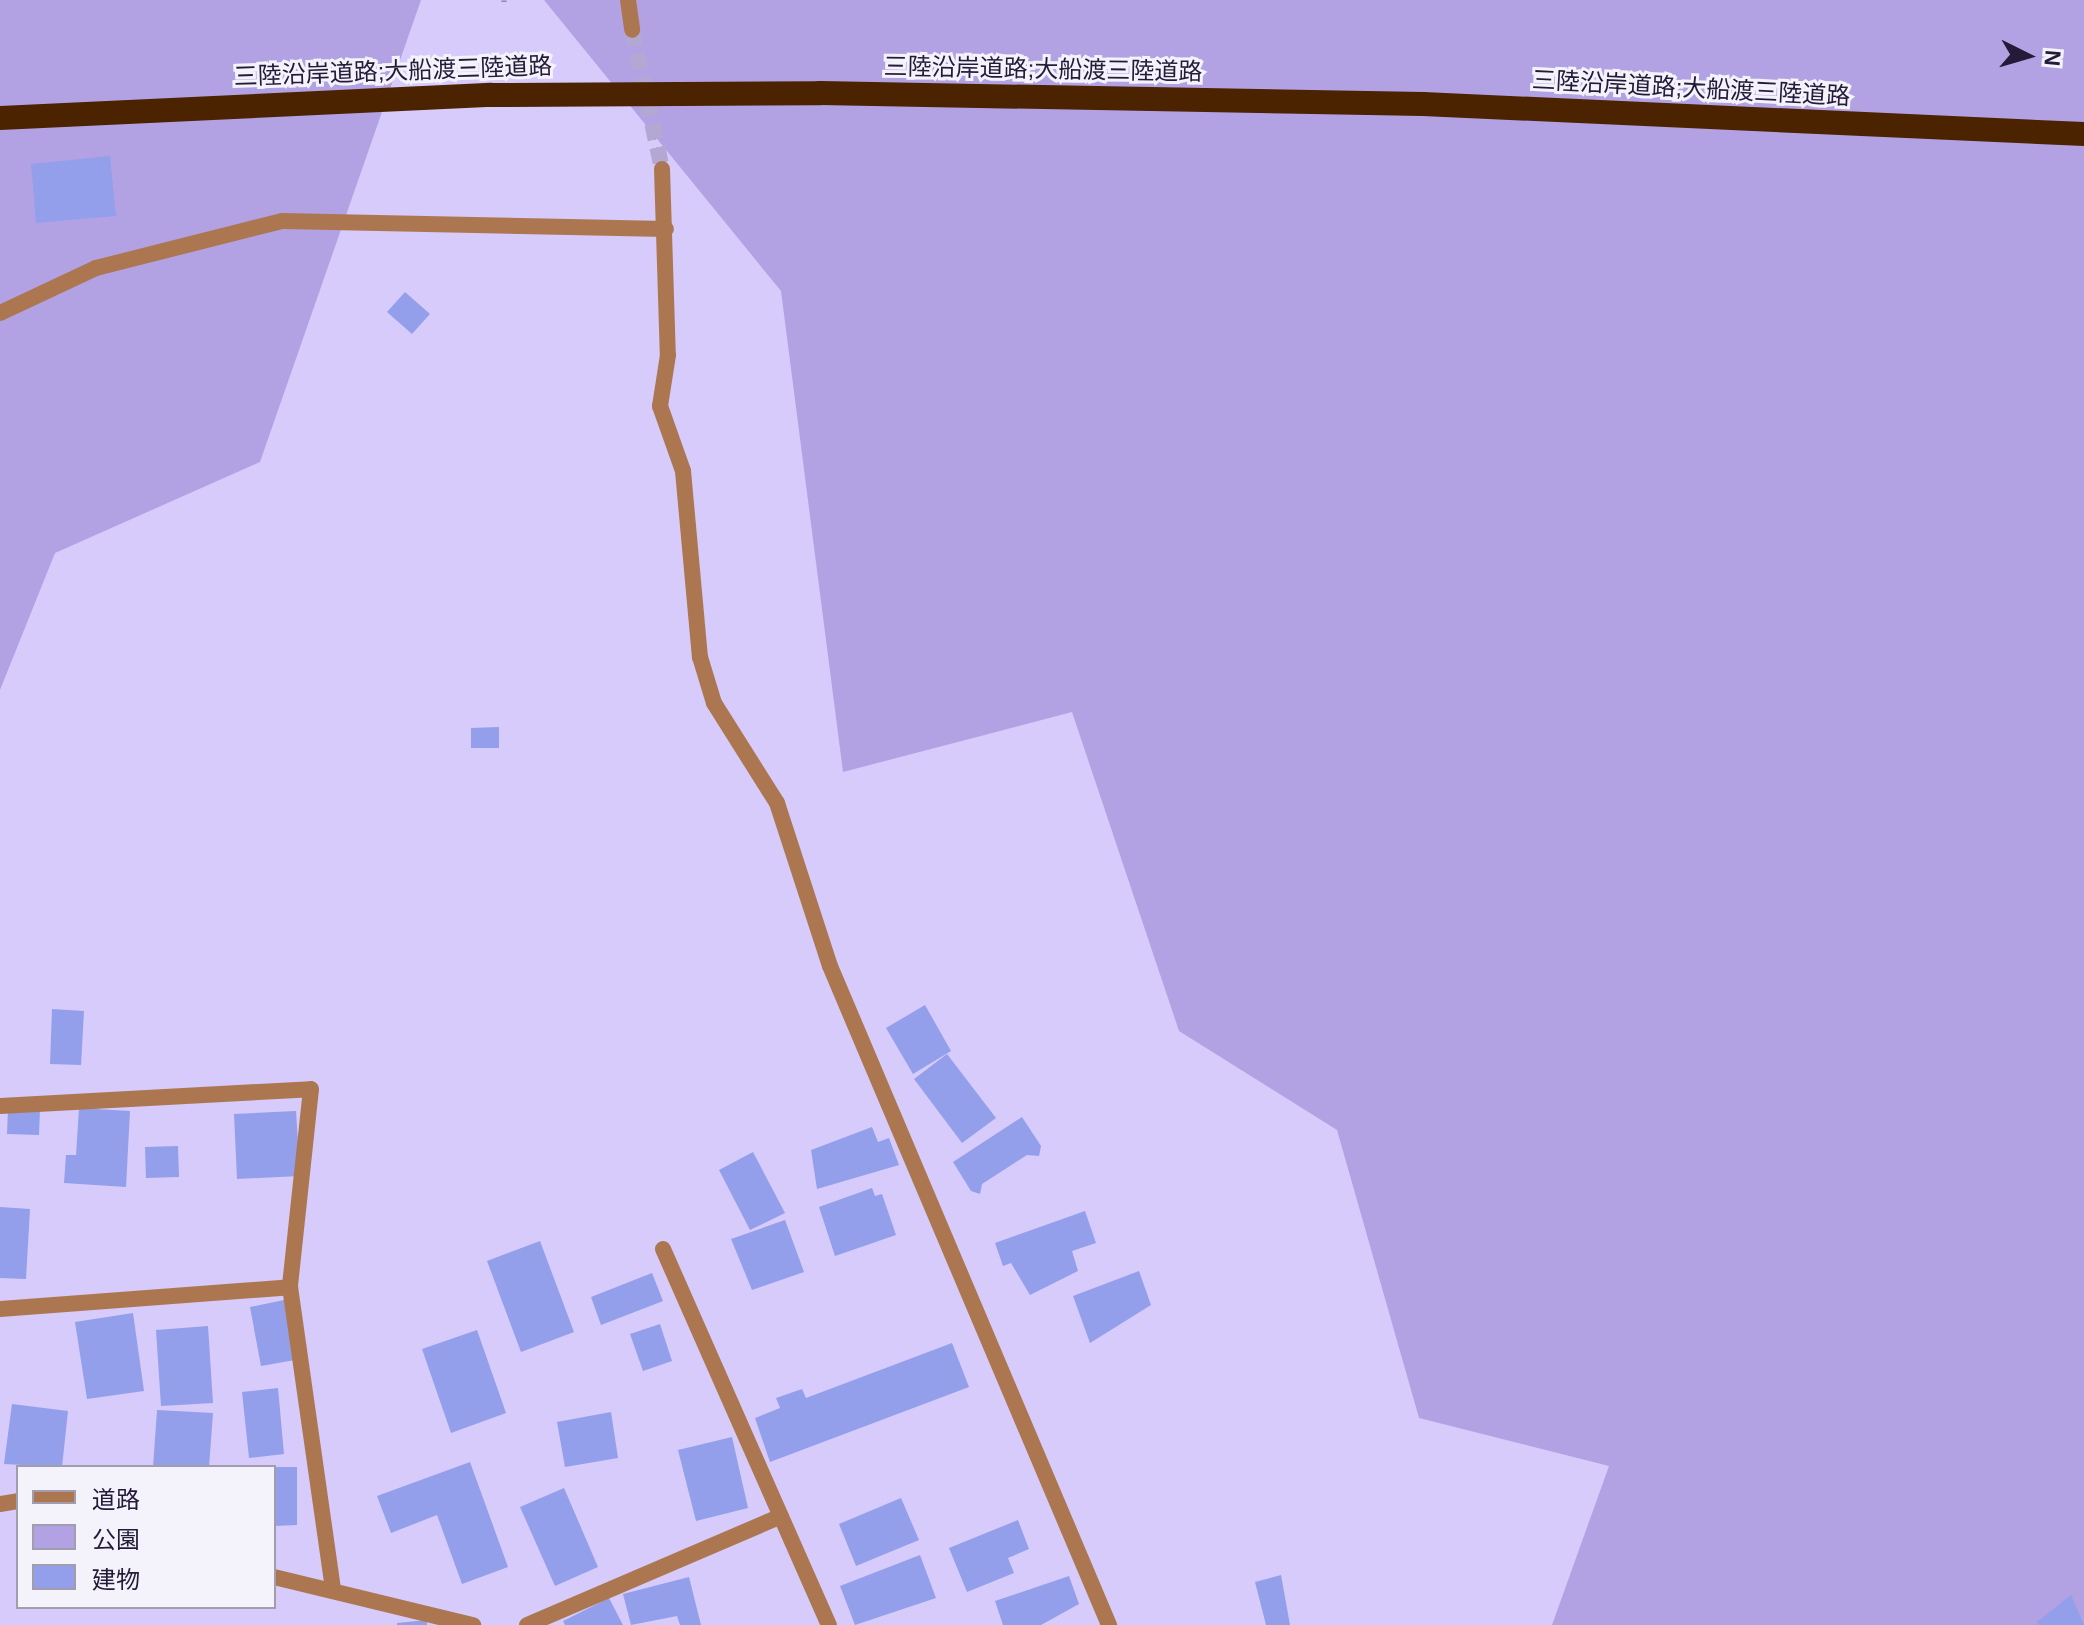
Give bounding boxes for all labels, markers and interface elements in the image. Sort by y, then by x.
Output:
north arrow [1988,16,2068,96]
text: N [2039,49,2066,67]
street label: 三陸沿岸道路;大船渡三陸道路 [233,51,553,91]
street label: 三陸沿岸道路;大船渡三陸道路 [883,52,1203,86]
street label: 三陸沿岸道路;大船渡三陸道路 [1531,65,1851,111]
legend [16,1465,276,1609]
text: 道路 [92,1486,140,1513]
text: 公園 [92,1526,140,1553]
text: 建物 [92,1566,140,1593]

